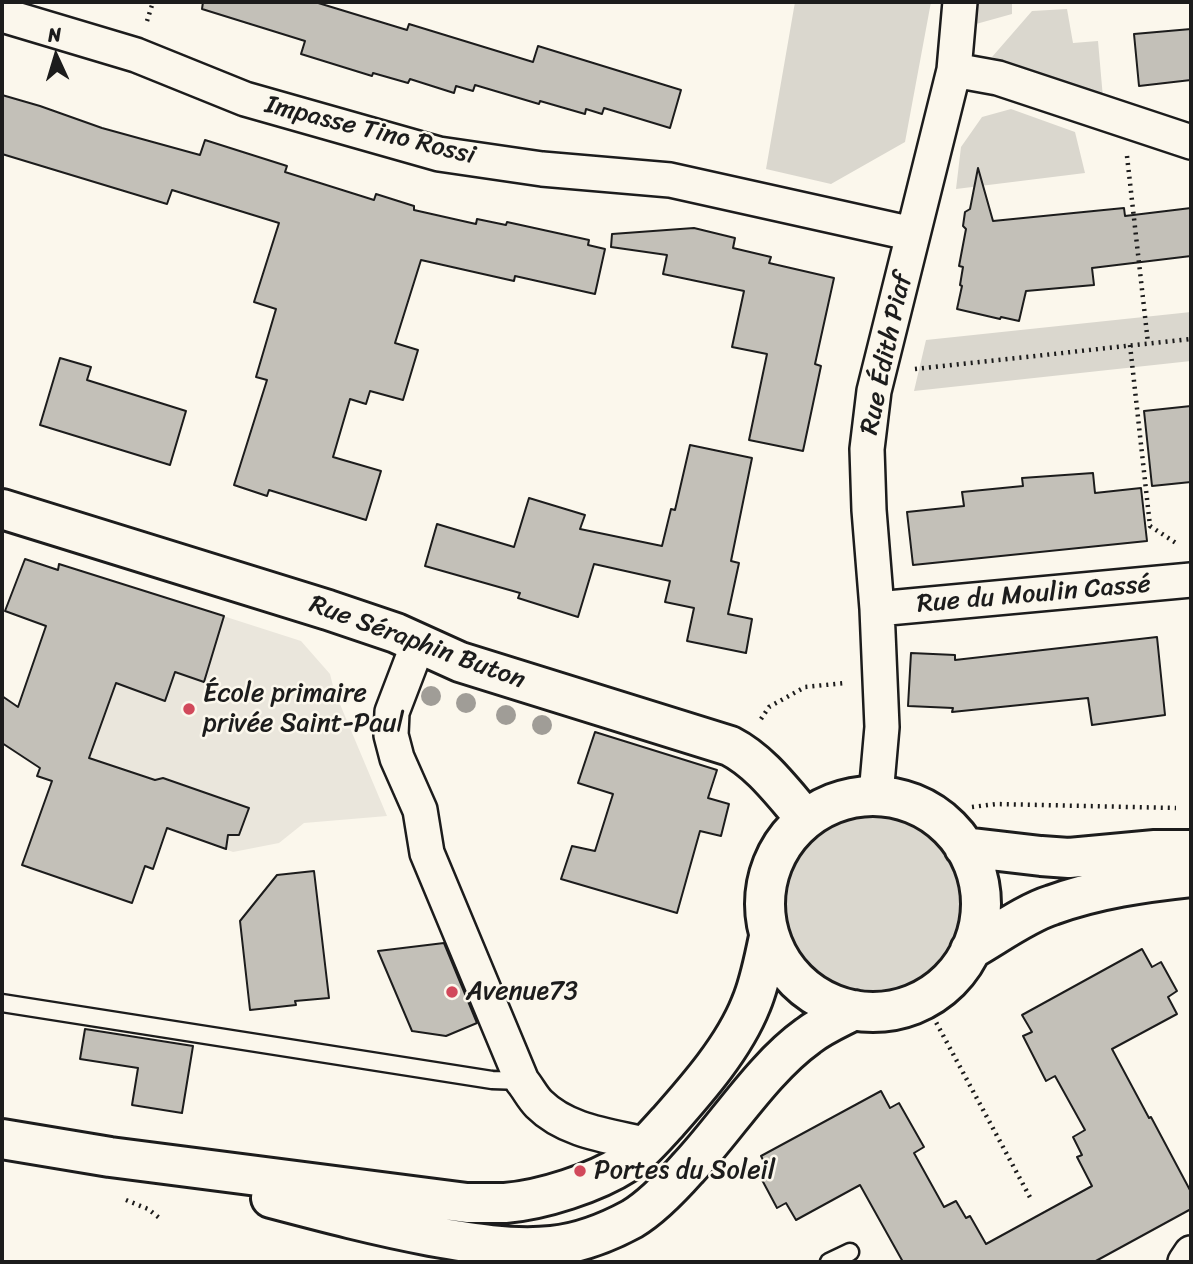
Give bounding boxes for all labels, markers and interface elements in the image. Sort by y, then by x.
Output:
text: N [47,18,62,51]
north arrow [21,21,91,91]
street label: Impasse Tino Rossi [262,90,478,172]
street label: Rue Édith Piaf [855,270,919,438]
street label: Rue du Moulin Cassé [916,569,1152,621]
street label: Rue Séraphin Buton [305,589,529,697]
place label: École primaire privée Saint-Paul [203,678,404,740]
marker: École primaire privée Saint-Paul [181,701,197,717]
place label: Avenue73 [466,976,578,1008]
marker: Avenue73 [444,984,460,1000]
place label: Portes du Soleil [594,1155,775,1187]
marker: Portes du Soleil [572,1163,588,1179]

